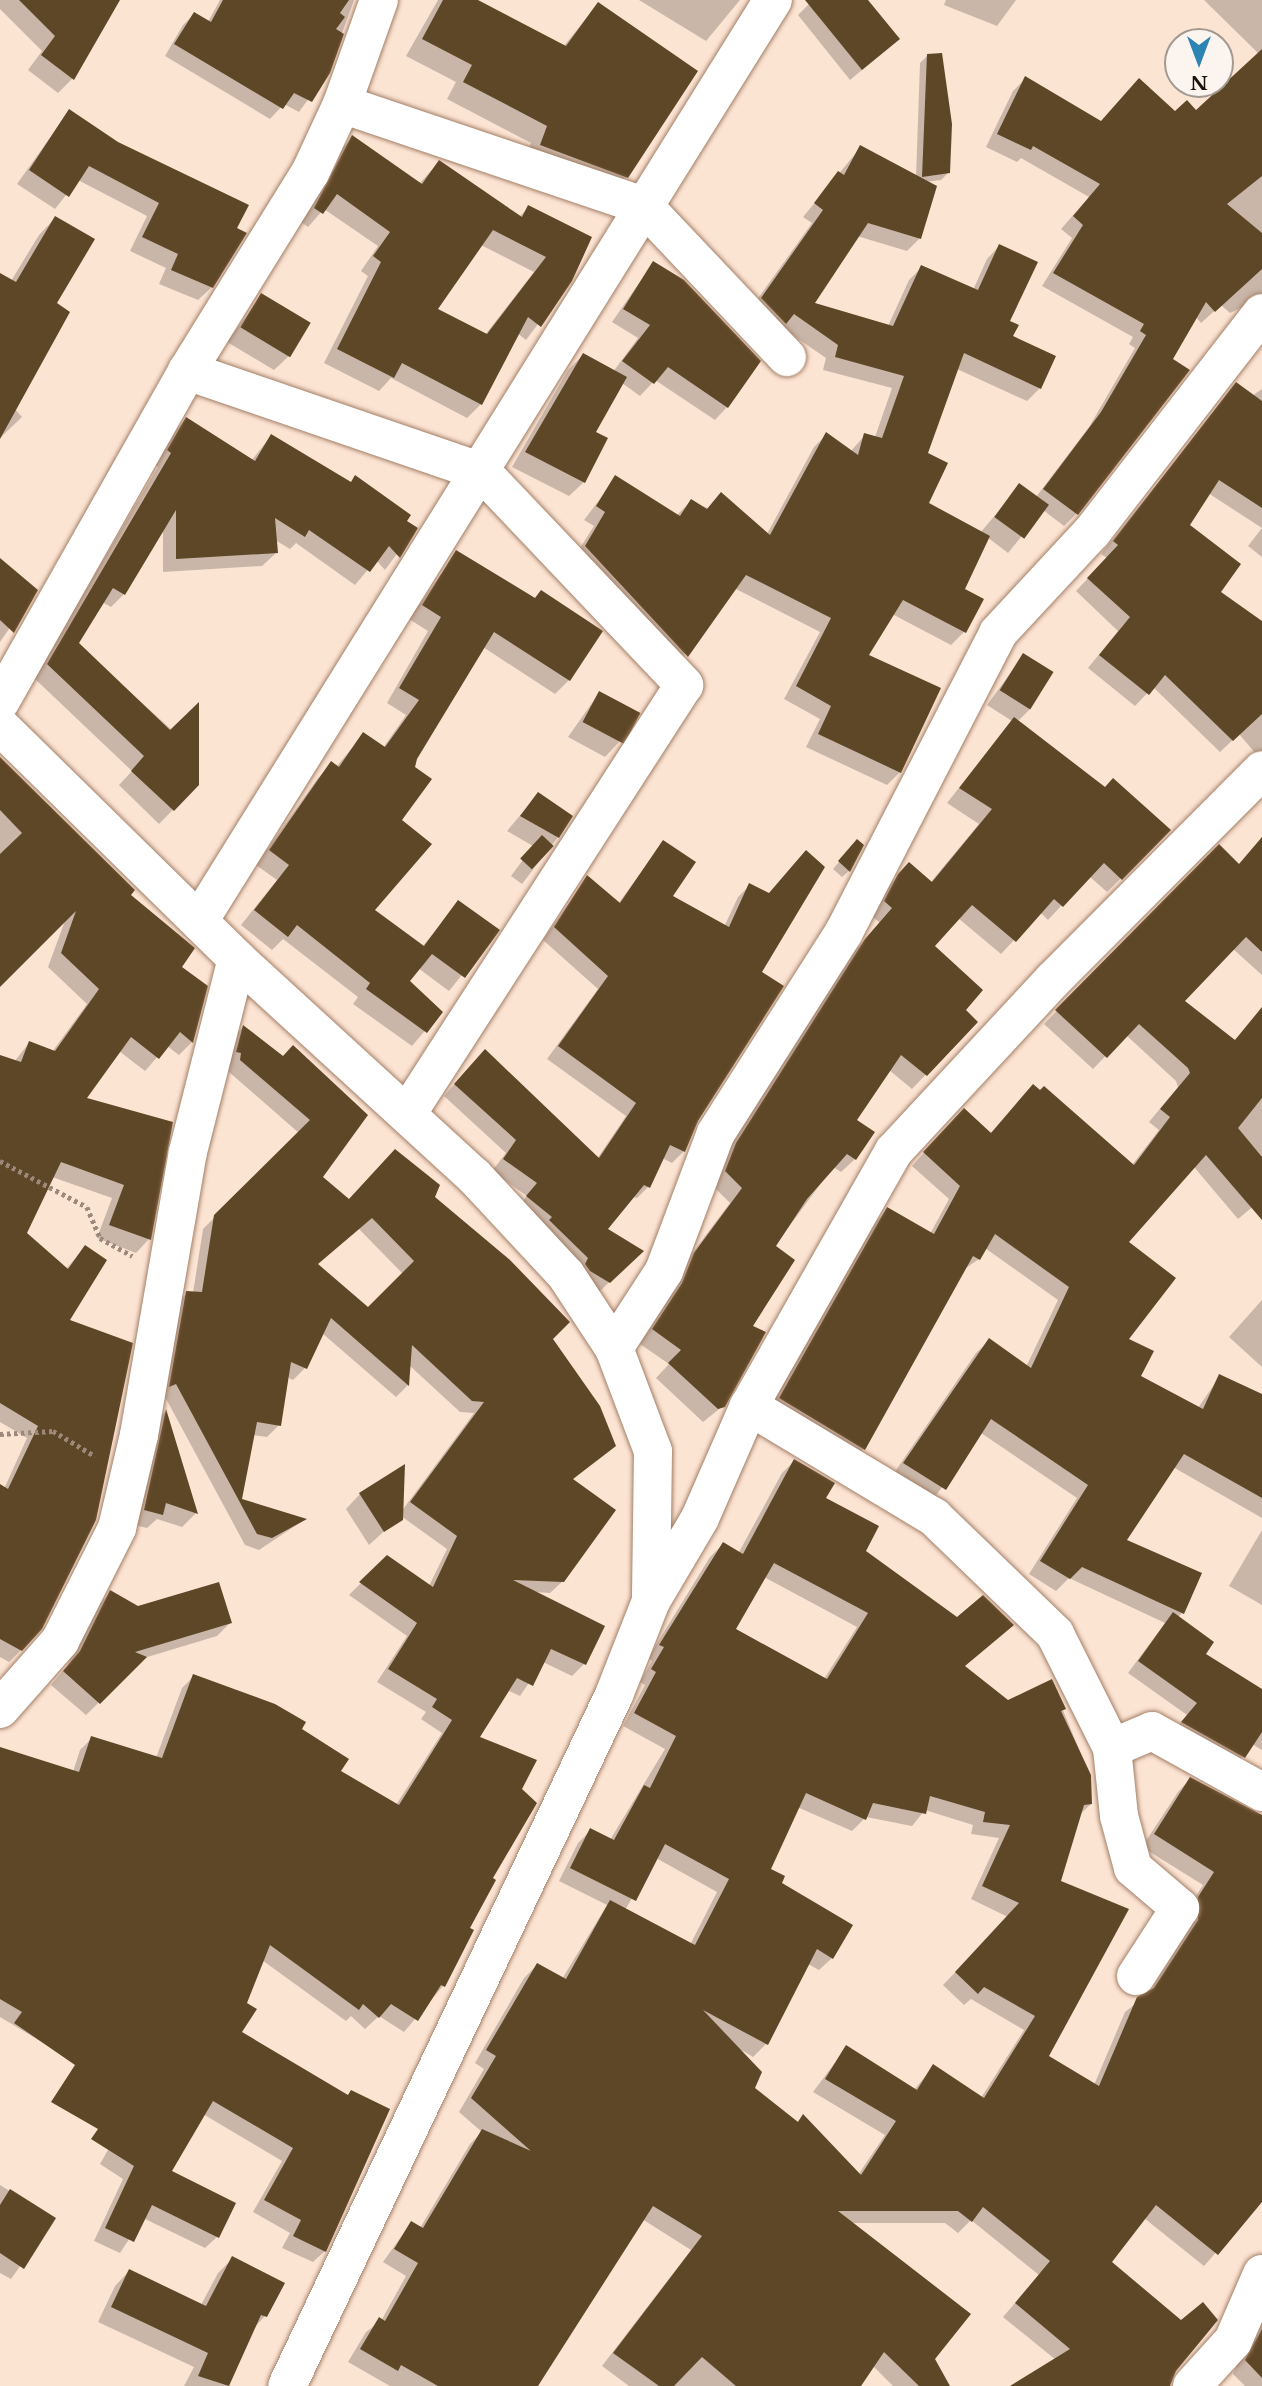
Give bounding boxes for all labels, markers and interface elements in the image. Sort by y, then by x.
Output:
north arrow [1164,28,1234,98]
text: N [1190,71,1208,94]

